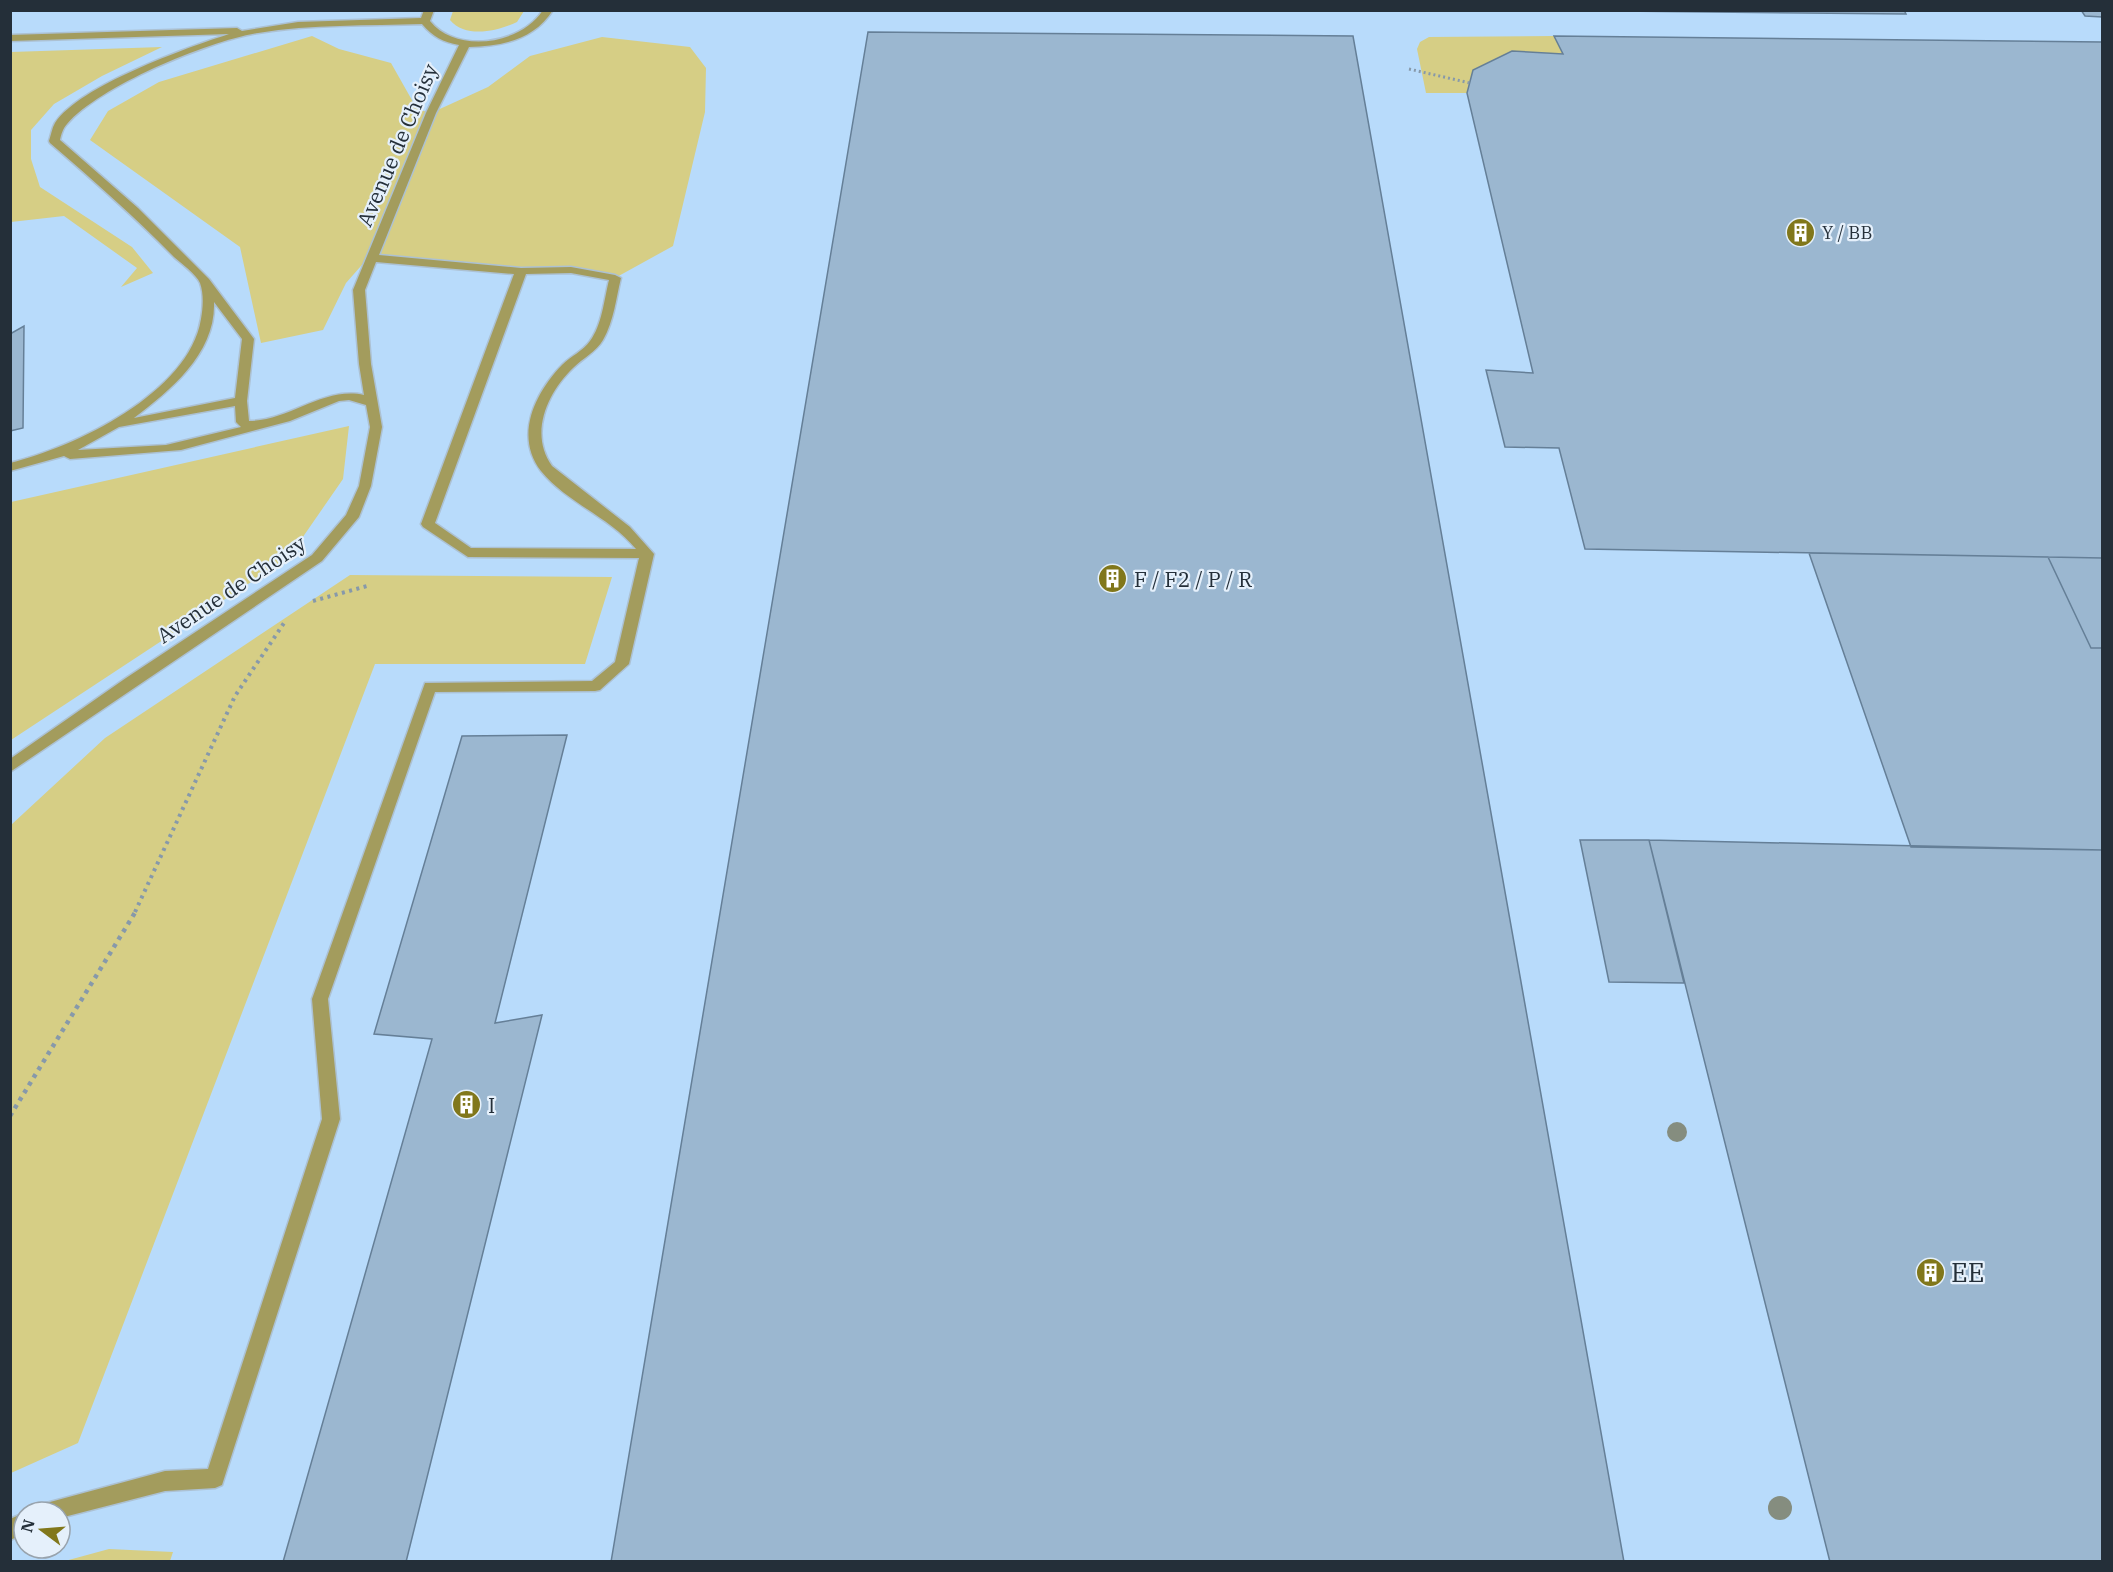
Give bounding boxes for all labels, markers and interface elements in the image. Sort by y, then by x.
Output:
street label: Avenue de Choisy [350,59,444,231]
building icon: Y / BB [1785,216,1817,248]
place label: Y / BB [1822,221,1872,244]
street label: Avenue de Choisy [151,528,312,649]
building icon: F / F2 / P / R [1097,563,1129,595]
place label: F / F2 / P / R [1134,565,1252,593]
building icon: I [451,1089,483,1121]
place label: I [488,1091,495,1119]
place label: EE [1951,1255,1984,1289]
building icon: EE [1914,1256,1946,1288]
north arrow [12,1500,72,1560]
text: N [16,1517,39,1535]

